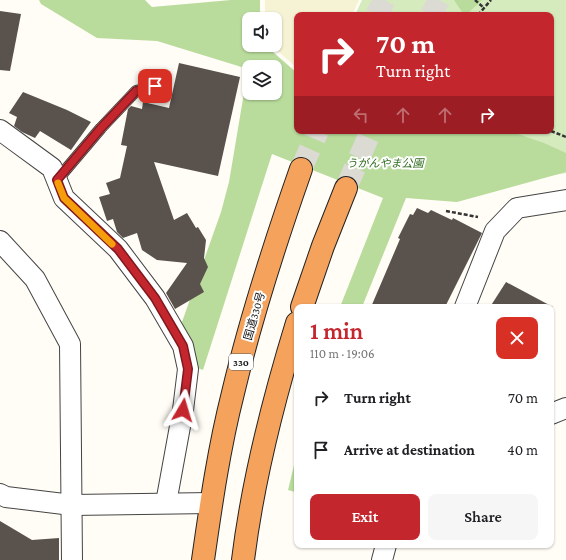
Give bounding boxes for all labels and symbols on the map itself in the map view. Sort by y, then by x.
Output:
pin [138,69,172,103]
park label: うがんやま公園 [347,157,425,169]
street label: 国道330号 [241,291,267,341]
road number: 330 [229,354,253,370]
position arrow [162,389,204,431]

